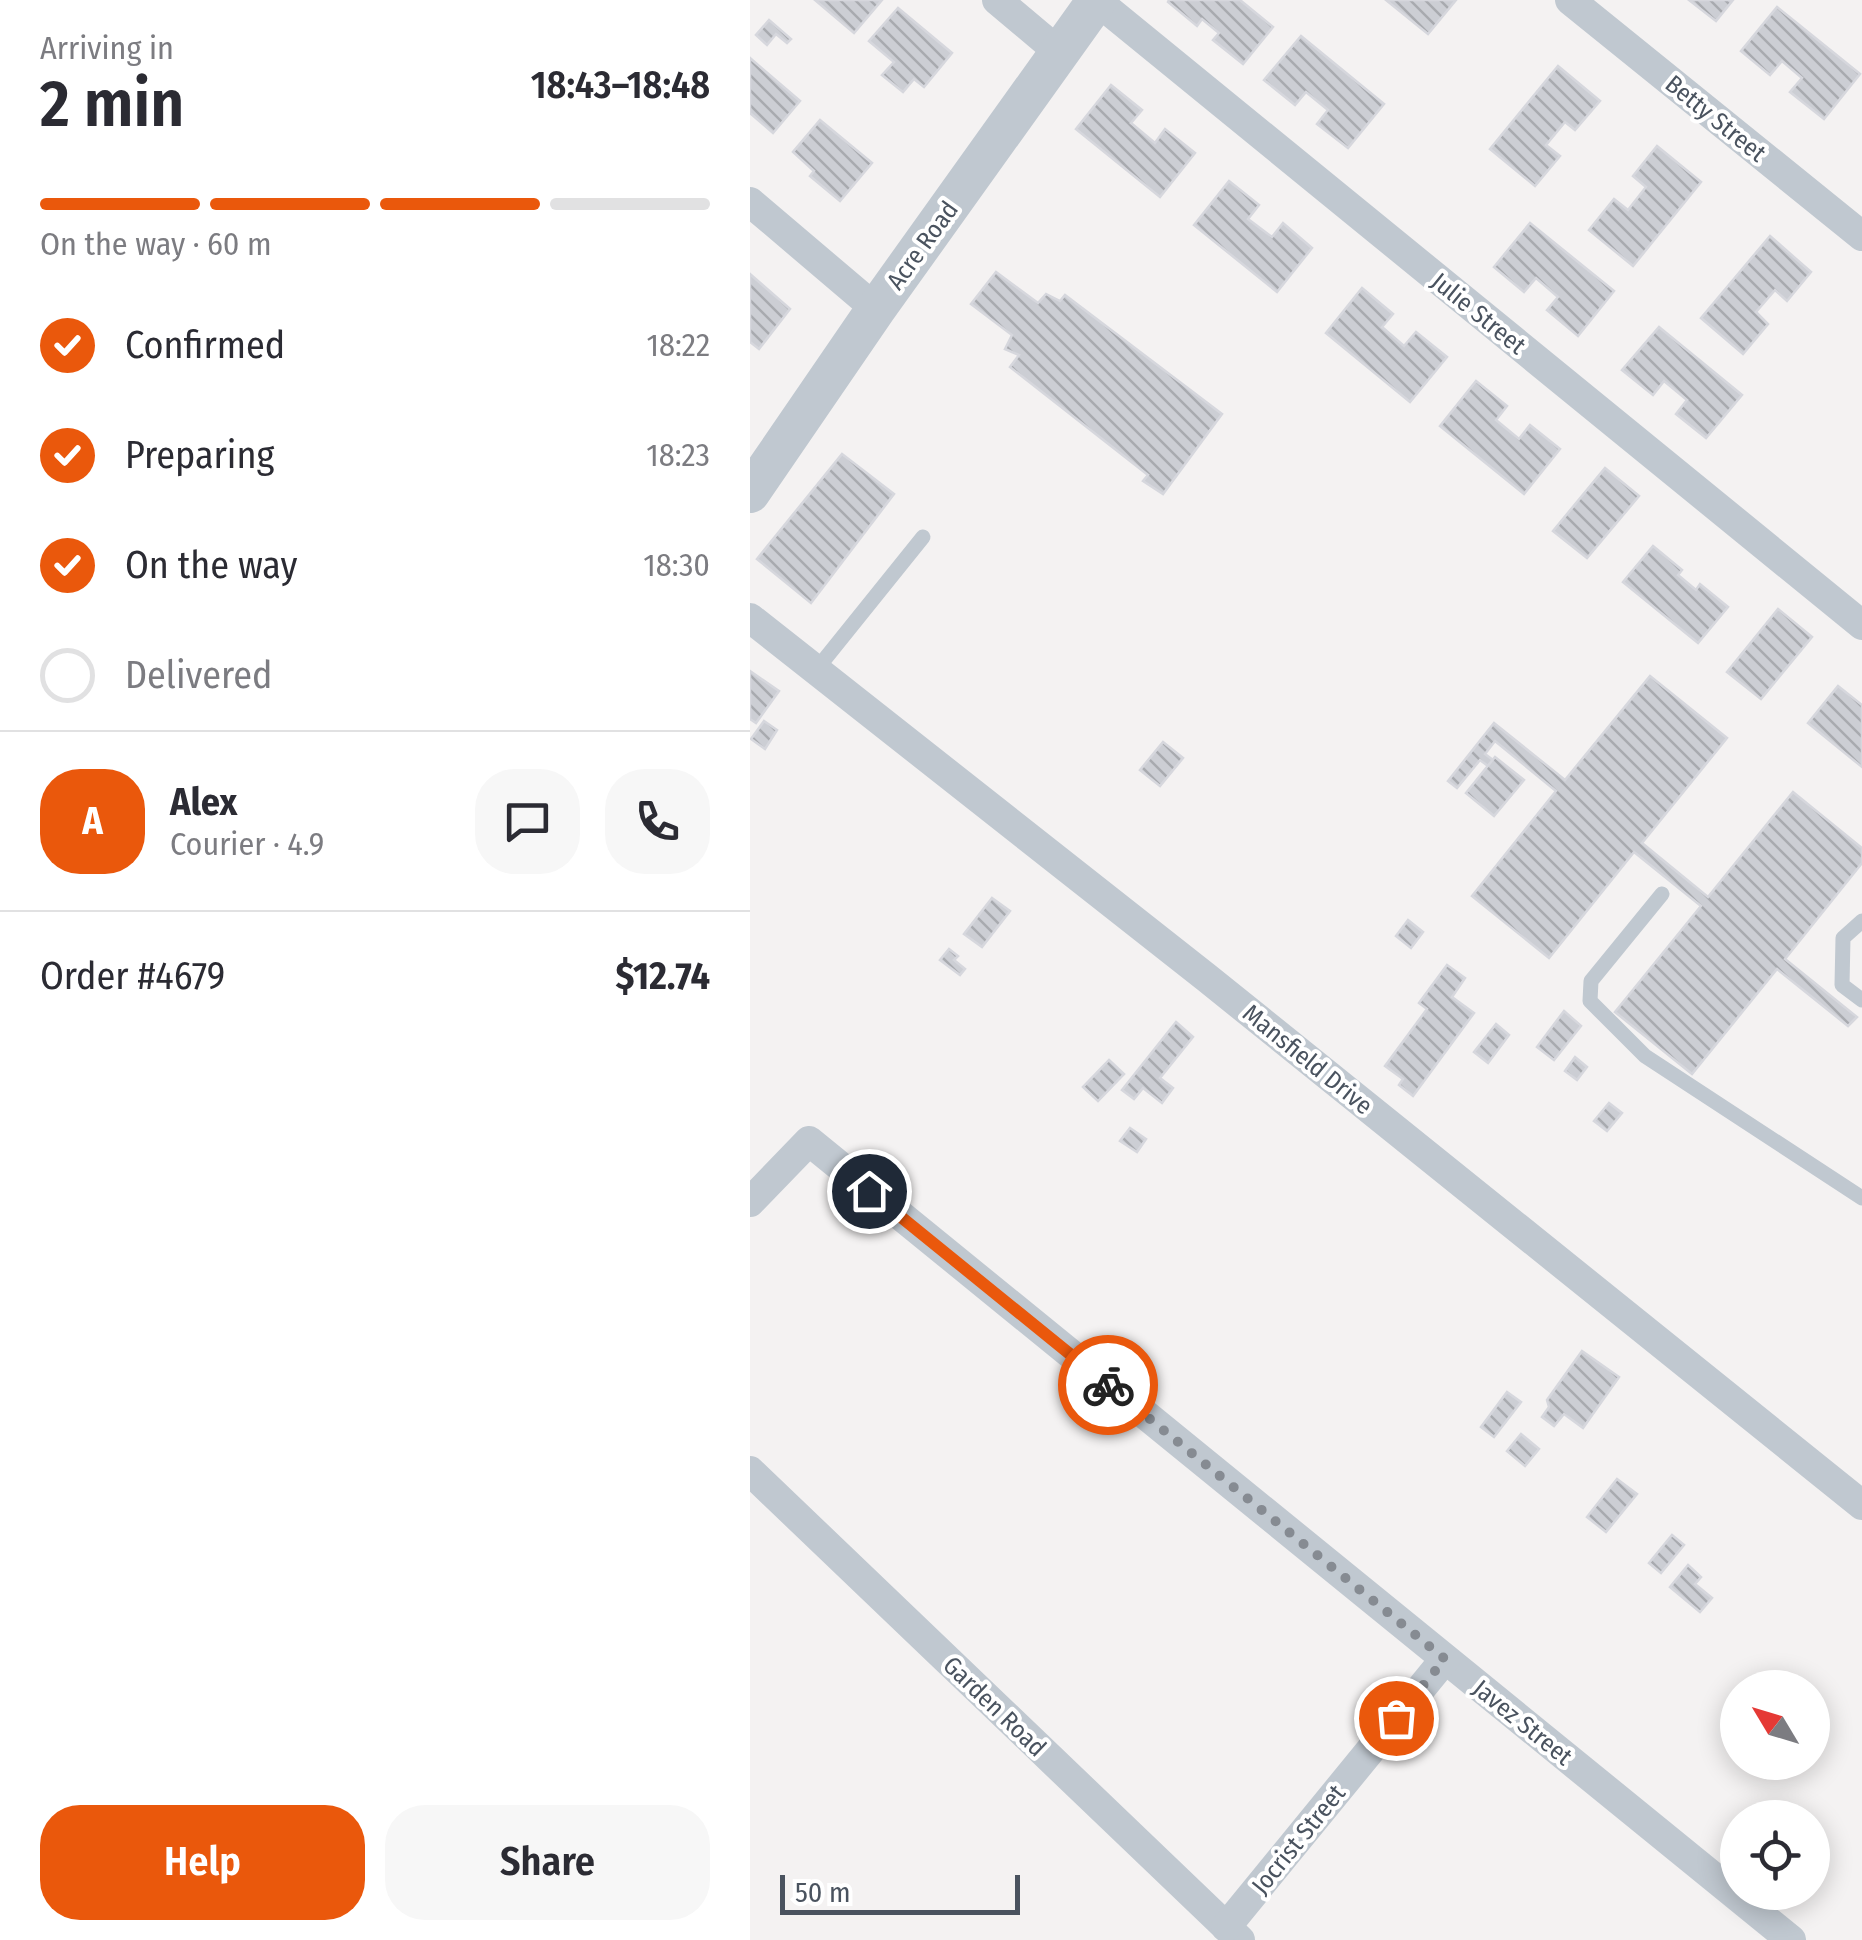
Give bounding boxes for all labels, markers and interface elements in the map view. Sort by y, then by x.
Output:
text: Arriving in [40,29,174,67]
text: 18:43–18:48 [531,62,710,108]
text: 2 min [40,65,184,143]
street label: Betty Street [1659,69,1772,169]
street label: Acre Road [881,196,965,296]
text: On the way · 60 m [40,225,272,263]
street label: Julie Street [1425,267,1532,361]
icon: check [40,318,95,373]
text: Confirmed [125,322,285,368]
text: 18:22 [647,326,710,364]
icon: check [40,428,95,483]
text: Preparing [125,432,274,478]
text: 18:23 [646,436,710,474]
icon: check [40,538,95,593]
text: On the way [125,542,297,588]
text: 18:30 [643,546,710,584]
text: Delivered [125,652,272,698]
button: chat [475,769,580,874]
button: phone [605,769,710,874]
text: Alex [170,779,237,825]
text: A [82,798,103,844]
text: Courier · 4.9 [170,825,324,863]
text: Order #4679 [40,953,225,999]
text: $12.74 [616,953,710,999]
street label: Mansfield Drive [1237,998,1378,1121]
pin [827,1149,912,1234]
icon: home [842,1164,897,1219]
courier [1058,1335,1158,1435]
icon: bike [1081,1358,1136,1413]
street label: Garden Road [937,1650,1052,1763]
north arrow [1720,1670,1830,1780]
map controls [1720,1670,1830,1910]
street label: Javez Street [1467,1674,1579,1772]
pin [1354,1676,1439,1761]
icon: bag [1369,1691,1424,1746]
street label: Jocrist Street [1246,1778,1352,1900]
button: locate [1720,1800,1830,1910]
button: Help [40,1805,365,1920]
button: Share [385,1805,710,1920]
scale bar [780,1870,1020,1914]
text: 50 m [795,1876,851,1909]

